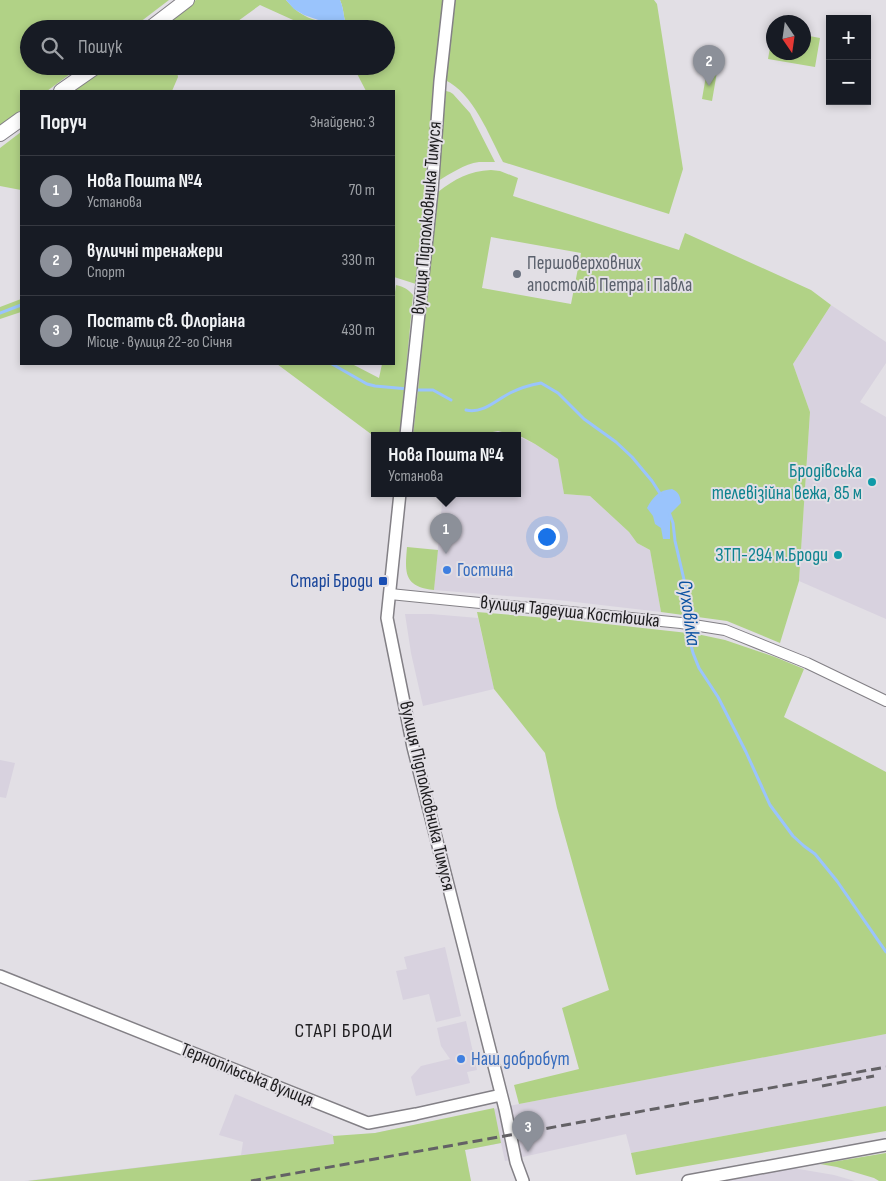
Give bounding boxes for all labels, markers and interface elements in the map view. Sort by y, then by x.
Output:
north arrow [766,15,811,60]
map controls [826,15,871,105]
button: + [826,15,871,60]
search box [20,20,395,75]
icon: search [38,34,66,62]
text: Пошук [78,36,122,59]
pin: 2 [693,45,725,86]
button: − [826,60,871,105]
text: Поруч [40,110,87,135]
text: Знайдено: 3 [310,113,375,132]
street label: вулиця Підполковника Тимуся [407,120,447,316]
text: Нова Пошта №4 [87,170,202,193]
text: 1 [53,181,59,200]
text: 70 m [349,181,375,200]
text: Установа [87,193,142,212]
text: вуличні тренажери [87,240,223,263]
text: 2 [52,251,60,270]
text: 330 m [342,251,375,270]
place label: Першоверховних апостолів Петра і Павла [527,252,692,297]
text: Спорт [87,263,125,282]
marker: Першоверховних апостолів Петра і Павла [511,268,523,280]
text: Постать св. Флоріана [87,310,245,333]
text: 3 [52,321,60,340]
text: 430 m [342,321,375,340]
text: Місце · вулиця 22-го Січня [87,333,232,352]
popup [371,432,521,497]
text: Нова Пошта №4 [388,444,504,467]
place label: Бродівська телевізійна вежа, 85 м [712,460,862,505]
text: Установа [388,467,443,486]
marker: Бродівська телевізійна вежа, 85 м [866,476,878,488]
pin: 1 [430,513,462,554]
your location [534,524,560,550]
place label: ЗТП-294 м.Броди [715,544,828,567]
marker: ЗТП-294 м.Броди [832,549,844,561]
place label: Гостина [457,559,513,582]
marker: Гостина [441,564,453,576]
place label: Старі Броди [290,570,373,593]
marker: Старі Броди [377,575,389,587]
water label: Суховілка [673,579,705,647]
street label: вулиця Тадеуша Костюшка [479,591,661,633]
street label: вулиця Підполковника Тимуся [394,699,460,893]
district label: СТАРІ БРОДИ [295,1019,393,1043]
street label: Тернопільська вулиця [177,1038,317,1112]
place label: Наш добробут [471,1048,570,1071]
marker: Наш добробут [455,1053,467,1065]
pin: 3 [512,1111,544,1152]

